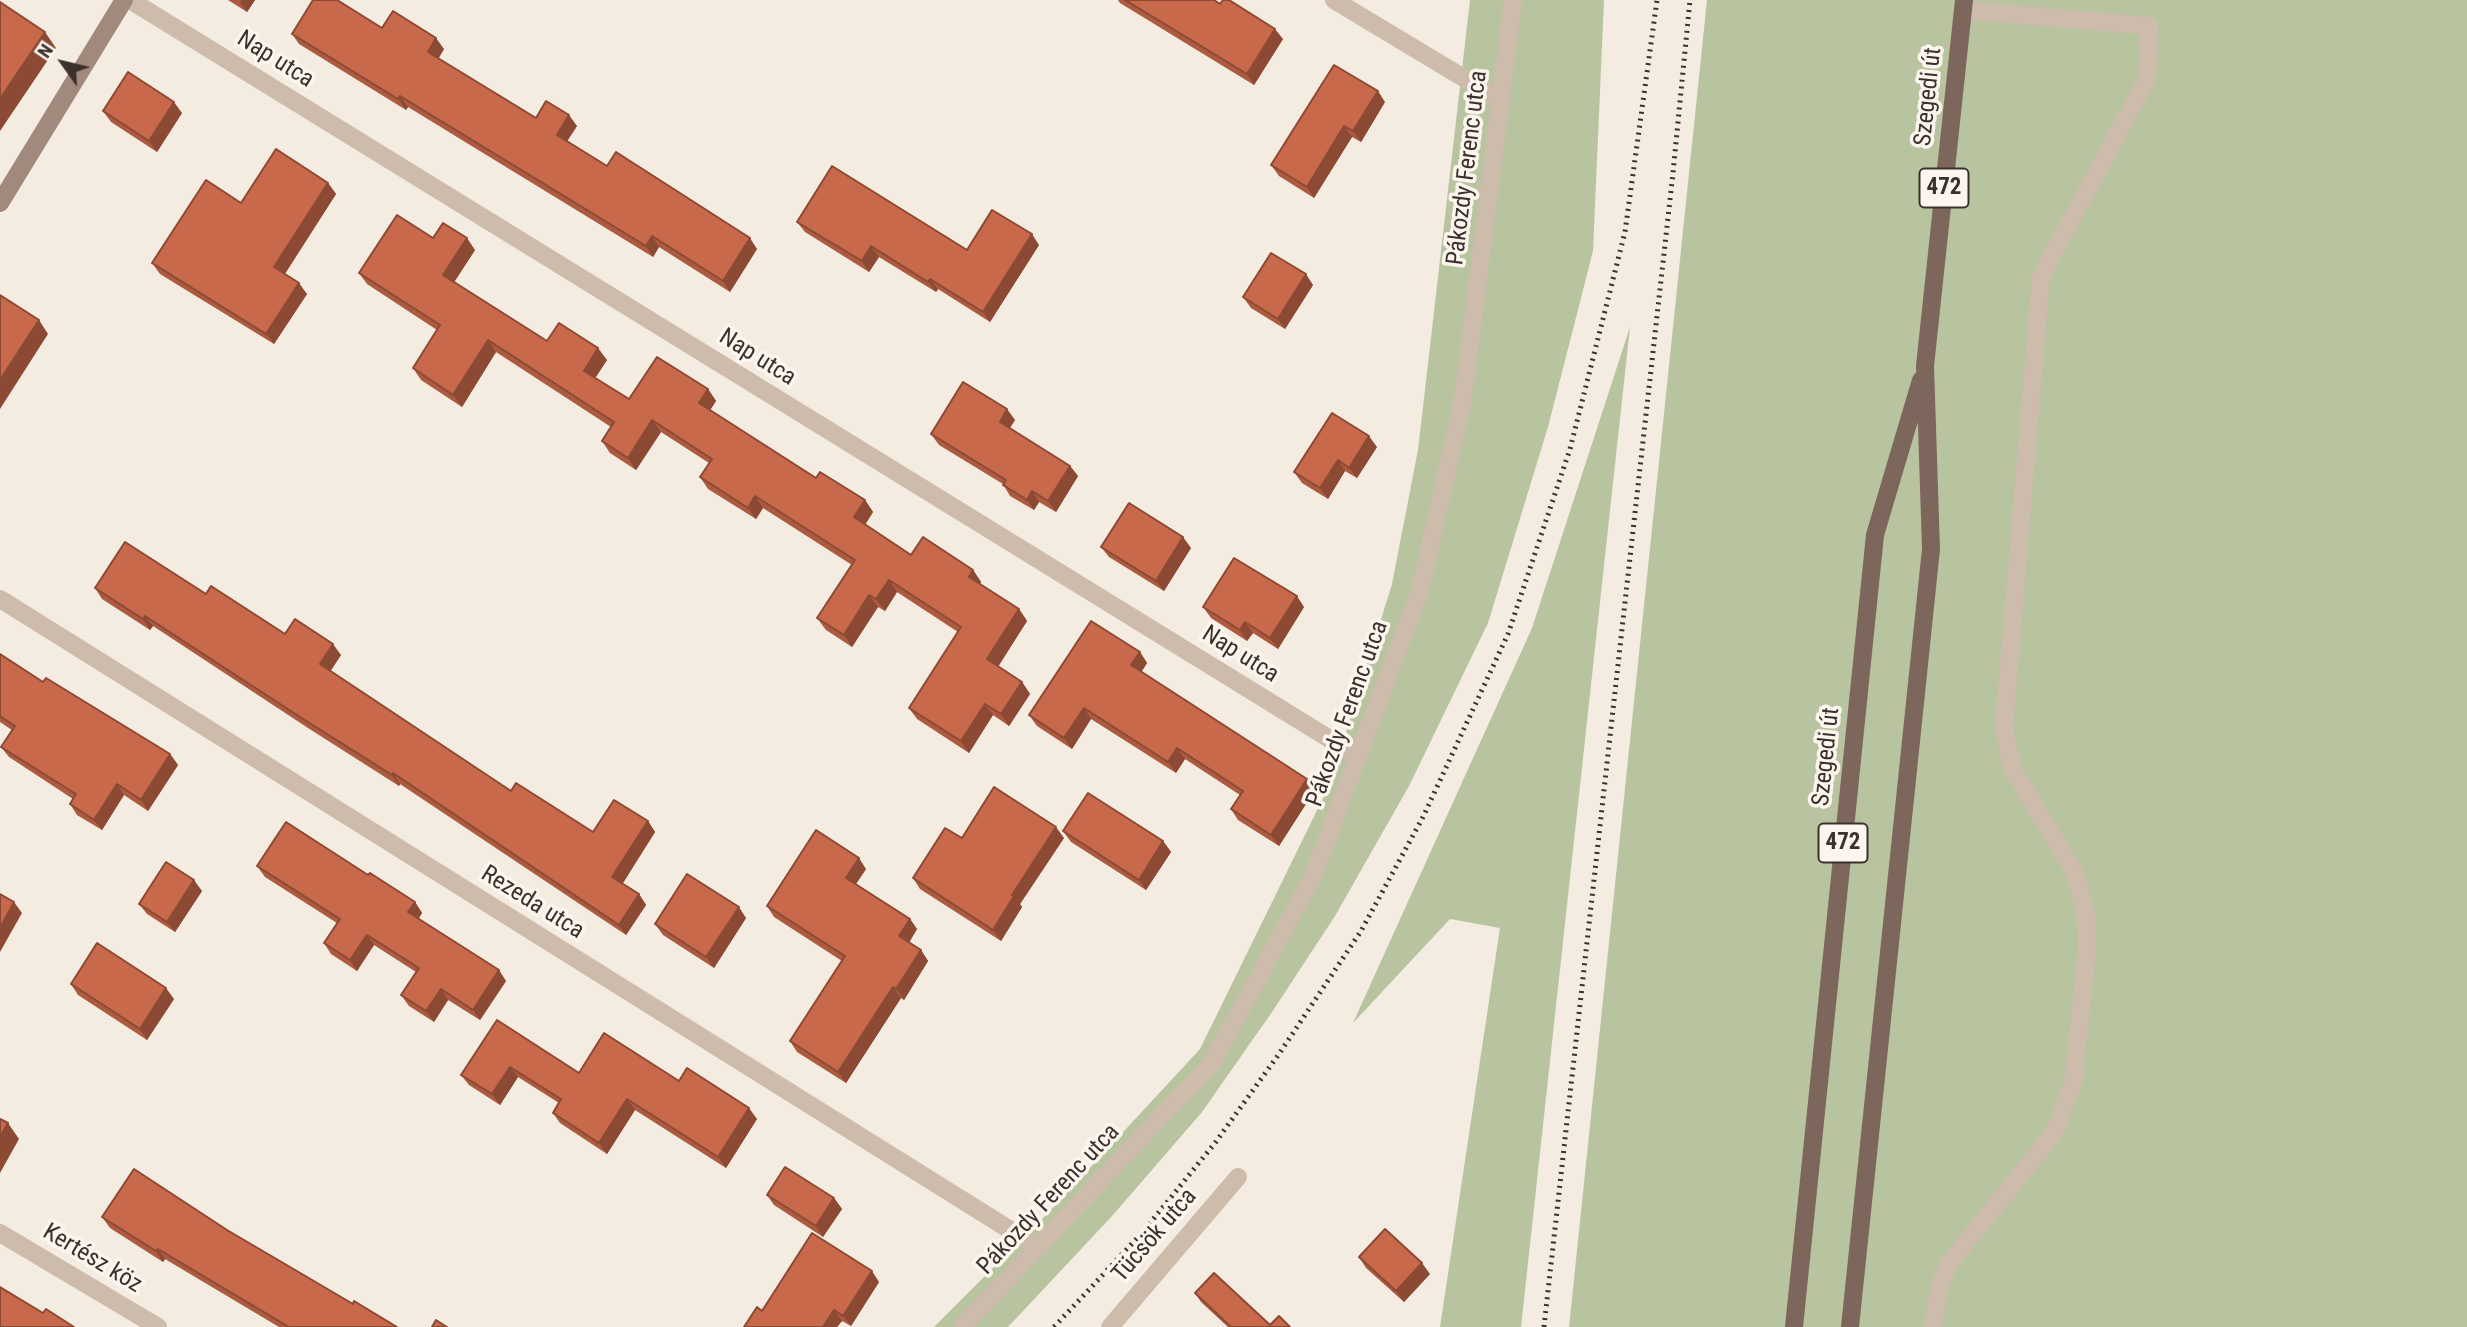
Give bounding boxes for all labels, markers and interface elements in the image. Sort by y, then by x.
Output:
street label: Nap utca [231,25,319,95]
north arrow [28,28,98,98]
text: N [32,40,58,62]
street label: Szegedi út [1910,46,1948,148]
street label: Pákozdy Ferenc utca [1442,69,1494,267]
road number: 472 [1920,168,1968,208]
street label: Nap utca [713,323,801,393]
street label: Pákozdy Ferenc utca [1301,617,1395,811]
street label: Nap utca [1196,620,1284,690]
street label: Szegedi út [1808,706,1846,808]
road number: 472 [1818,824,1868,862]
street label: Rezeda utca [475,860,589,946]
street label: Pákozdy Ferenc utca [972,1119,1126,1281]
street label: Tücsök utca [1107,1183,1203,1289]
street label: Kertész köz [37,1218,147,1300]

